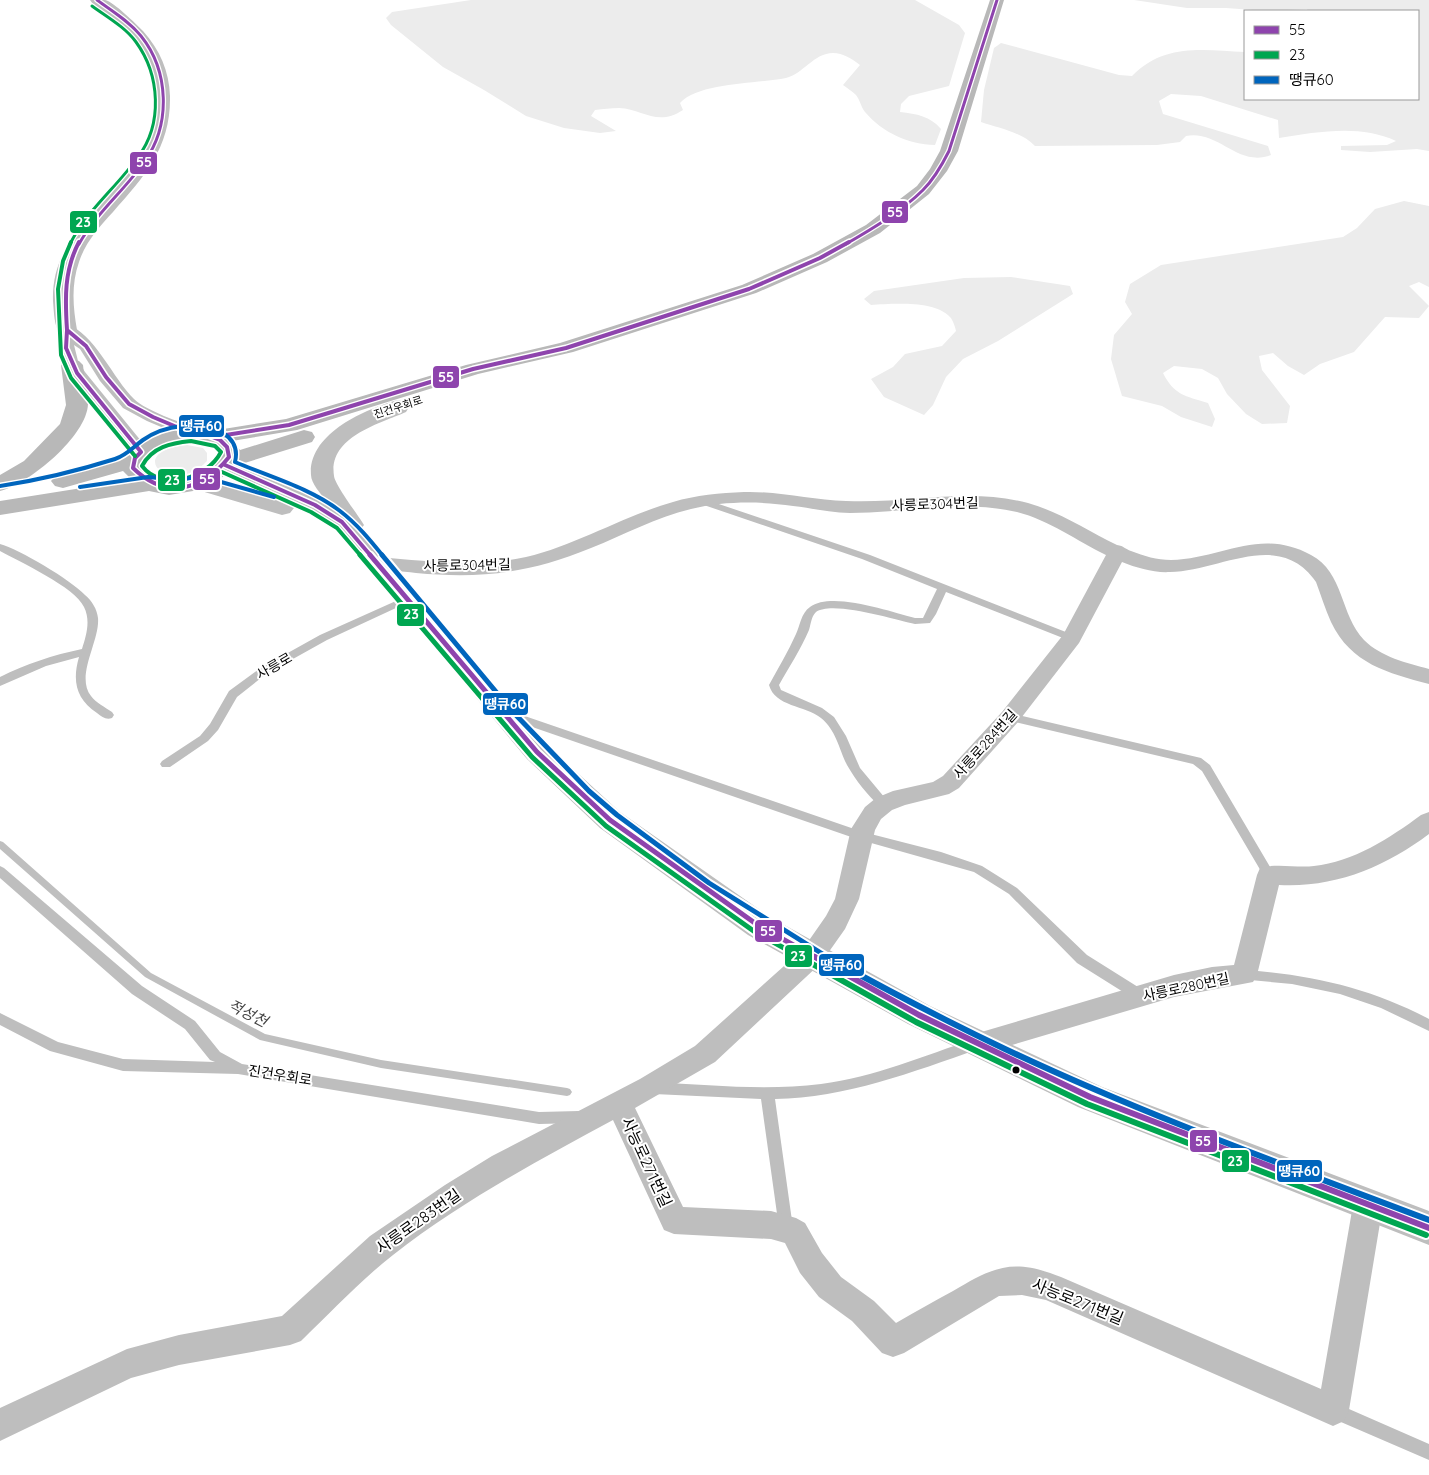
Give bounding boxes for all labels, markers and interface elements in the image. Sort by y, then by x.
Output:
legend [1244,10,1419,100]
text: 55 [1289,20,1305,39]
text: 23 [1289,45,1305,64]
text: 땡큐60 [1289,70,1334,89]
line badge: 55 [129,151,158,175]
text: 55 [136,153,152,171]
line badge: 55 [881,200,909,224]
text: 55 [887,203,903,221]
line badge: 23 [69,210,98,234]
text: 23 [75,213,91,231]
line badge: 55 [432,365,460,389]
text: 55 [438,368,454,386]
street label: 진건우회로 [372,393,424,421]
line badge: 땡큐60 [178,414,225,438]
text: 땡큐60 [180,417,222,435]
line badge: 55 [192,467,221,491]
line badge: 23 [157,468,186,492]
text: 55 [199,470,215,488]
text: 23 [164,471,180,489]
street label: 사릉로304번길 [891,493,979,515]
street label: 사릉로304번길 [423,555,511,575]
line badge: 23 [396,603,425,627]
text: 23 [403,605,419,623]
street label: 사릉로 [253,648,295,683]
line badge: 땡큐60 [482,692,529,716]
text: 땡큐60 [484,695,526,713]
street label: 사릉로284번길 [949,706,1021,782]
line badge: 55 [754,919,783,943]
text: 55 [760,922,776,940]
line badge: 23 [784,944,813,968]
text: 23 [790,947,806,965]
line badge: 땡큐60 [818,953,865,977]
text: 땡큐60 [820,956,862,974]
street label: 사릉로280번길 [1141,969,1231,1005]
water label: 적성천 [225,995,273,1032]
street label: 진건우회로 [247,1061,313,1089]
unlabelled marker [1011,1065,1021,1075]
street label: 사능로271번길 [617,1114,677,1210]
line badge: 55 [1189,1129,1218,1153]
text: 55 [1195,1132,1211,1150]
line badge: 23 [1221,1149,1250,1173]
text: 23 [1227,1152,1243,1170]
line badge: 땡큐60 [1276,1159,1323,1183]
text: 땡큐60 [1278,1162,1320,1180]
street label: 사릉로283번길 [372,1184,464,1258]
street label: 사능로271번길 [1029,1274,1127,1328]

